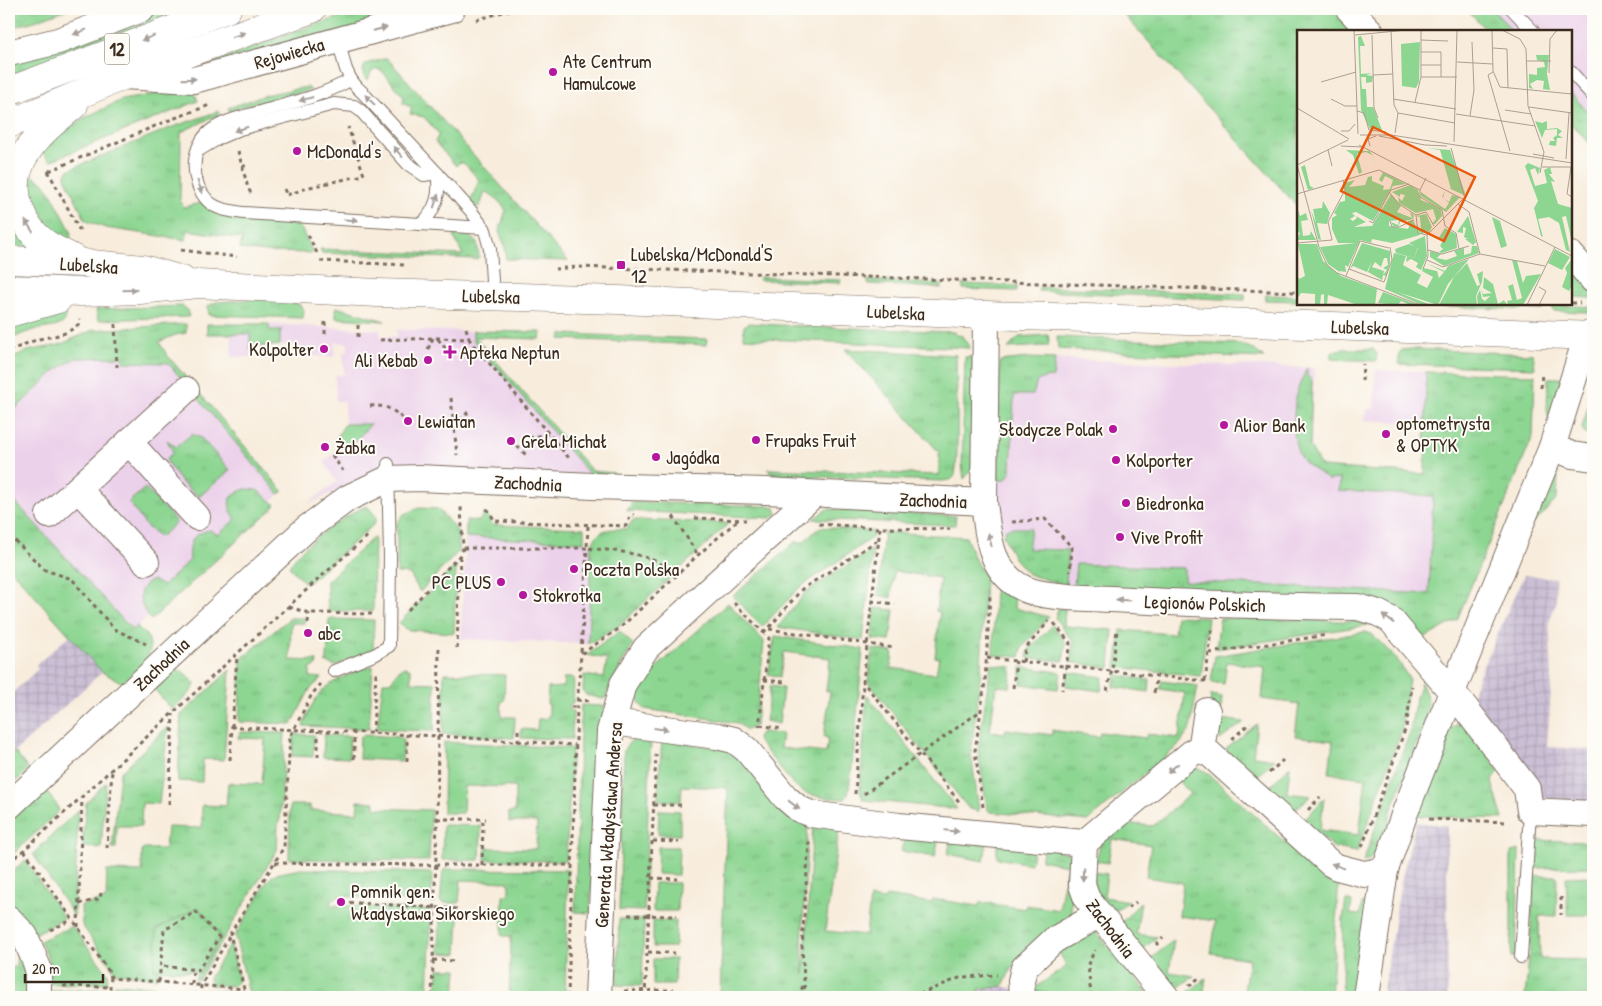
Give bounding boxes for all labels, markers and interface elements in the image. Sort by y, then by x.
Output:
one-way arrow [373,25,388,33]
one-way arrow [73,29,87,37]
street label: Rejowiecka [251,30,328,75]
inset map [1297,30,1572,305]
one-way arrow [231,31,246,39]
road number: 12 [104,34,130,64]
one-way arrow [140,34,155,42]
place label: Ate Centrum Hamulcowe [563,48,652,96]
marker: Ate Centrum Hamulcowe [547,66,559,78]
one-way arrow [182,74,198,82]
one-way arrow [298,95,313,103]
one-way arrow [364,95,376,107]
one-way arrow [234,125,249,133]
place label: McDonald's [307,138,381,164]
marker: McDonald's [291,145,303,157]
one-way arrow [393,146,404,158]
one-way arrow [196,180,204,195]
one-way arrow [433,193,440,208]
one-way arrow [343,216,359,224]
one-way arrow [24,219,33,233]
place label: Lubelska/McDonald'S 12 [631,241,773,289]
street label: Lubelska [59,250,119,280]
marker: Lubelska/McDonald'S 12 [615,259,627,271]
street label: Lubelska [462,282,521,310]
one-way arrow [122,286,138,294]
street label: Lubelska [866,298,926,327]
street label: Lubelska [1331,313,1390,341]
place label: Kolpolter [249,336,315,362]
place label: Apteka Neptun [460,339,560,365]
marker: Kolpolter [318,343,330,355]
marker: Apteka Neptun [444,346,456,358]
place label: Ali Kebab [354,347,418,373]
marker: Ali Kebab [422,354,434,366]
place label: Lewiatan [418,408,476,434]
place label: optometrysta & OPTYK [1396,410,1490,458]
place label: Alior Bank [1234,412,1306,438]
marker: Lewiatan [402,415,414,427]
place label: Słodycze Polak [999,416,1103,442]
marker: Alior Bank [1218,419,1230,431]
marker: Słodycze Polak [1107,423,1119,435]
place label: Frupaks Fruit [765,427,856,453]
place label: Grela Michał [521,428,607,454]
marker: optometrysta & OPTYK [1380,428,1392,440]
place label: Żabka [335,434,376,460]
marker: Frupaks Fruit [750,434,762,446]
marker: Grela Michał [505,435,517,447]
marker: Żabka [319,441,331,453]
place label: Jagódka [666,444,720,470]
place label: Kolporter [1126,447,1194,473]
marker: Jagódka [650,451,662,463]
marker: Kolporter [1110,454,1122,466]
street label: Zachodnia [493,468,563,498]
street label: Zachodnia [899,486,968,514]
place label: Biedronka [1136,490,1204,516]
marker: Biedronka [1120,497,1132,509]
place label: Vive Profit [1130,524,1203,550]
marker: Vive Profit [1114,531,1126,543]
one-way arrow [986,532,994,547]
place label: Poczta Polska [584,556,680,582]
marker: Poczta Polska [568,563,580,575]
place label: PC PLUS [432,569,491,595]
marker: PC PLUS [495,576,507,588]
place label: Stokrotka [533,582,601,608]
street label: Legionów Polskich [1144,588,1266,618]
marker: Stokrotka [517,589,529,601]
one-way arrow [1115,595,1131,603]
one-way arrow [1381,614,1394,624]
place label: abc [318,620,341,646]
marker: abc [302,627,314,639]
street label: Zachodnia [127,631,195,697]
street label: Generała Władysława Andersa [588,721,628,929]
one-way arrow [653,725,669,733]
one-way arrow [1167,762,1179,773]
one-way arrow [787,799,800,810]
one-way arrow [945,827,961,835]
one-way arrow [1330,862,1345,870]
one-way arrow [1079,866,1087,882]
place label: Pomnik gen. Władysława Sikorskiego [351,878,515,926]
street label: Zachodnia [1080,893,1142,963]
marker: Pomnik gen. Władysława Sikorskiego [335,896,347,908]
scale bar [25,951,102,983]
text: 20 m [32,958,59,979]

